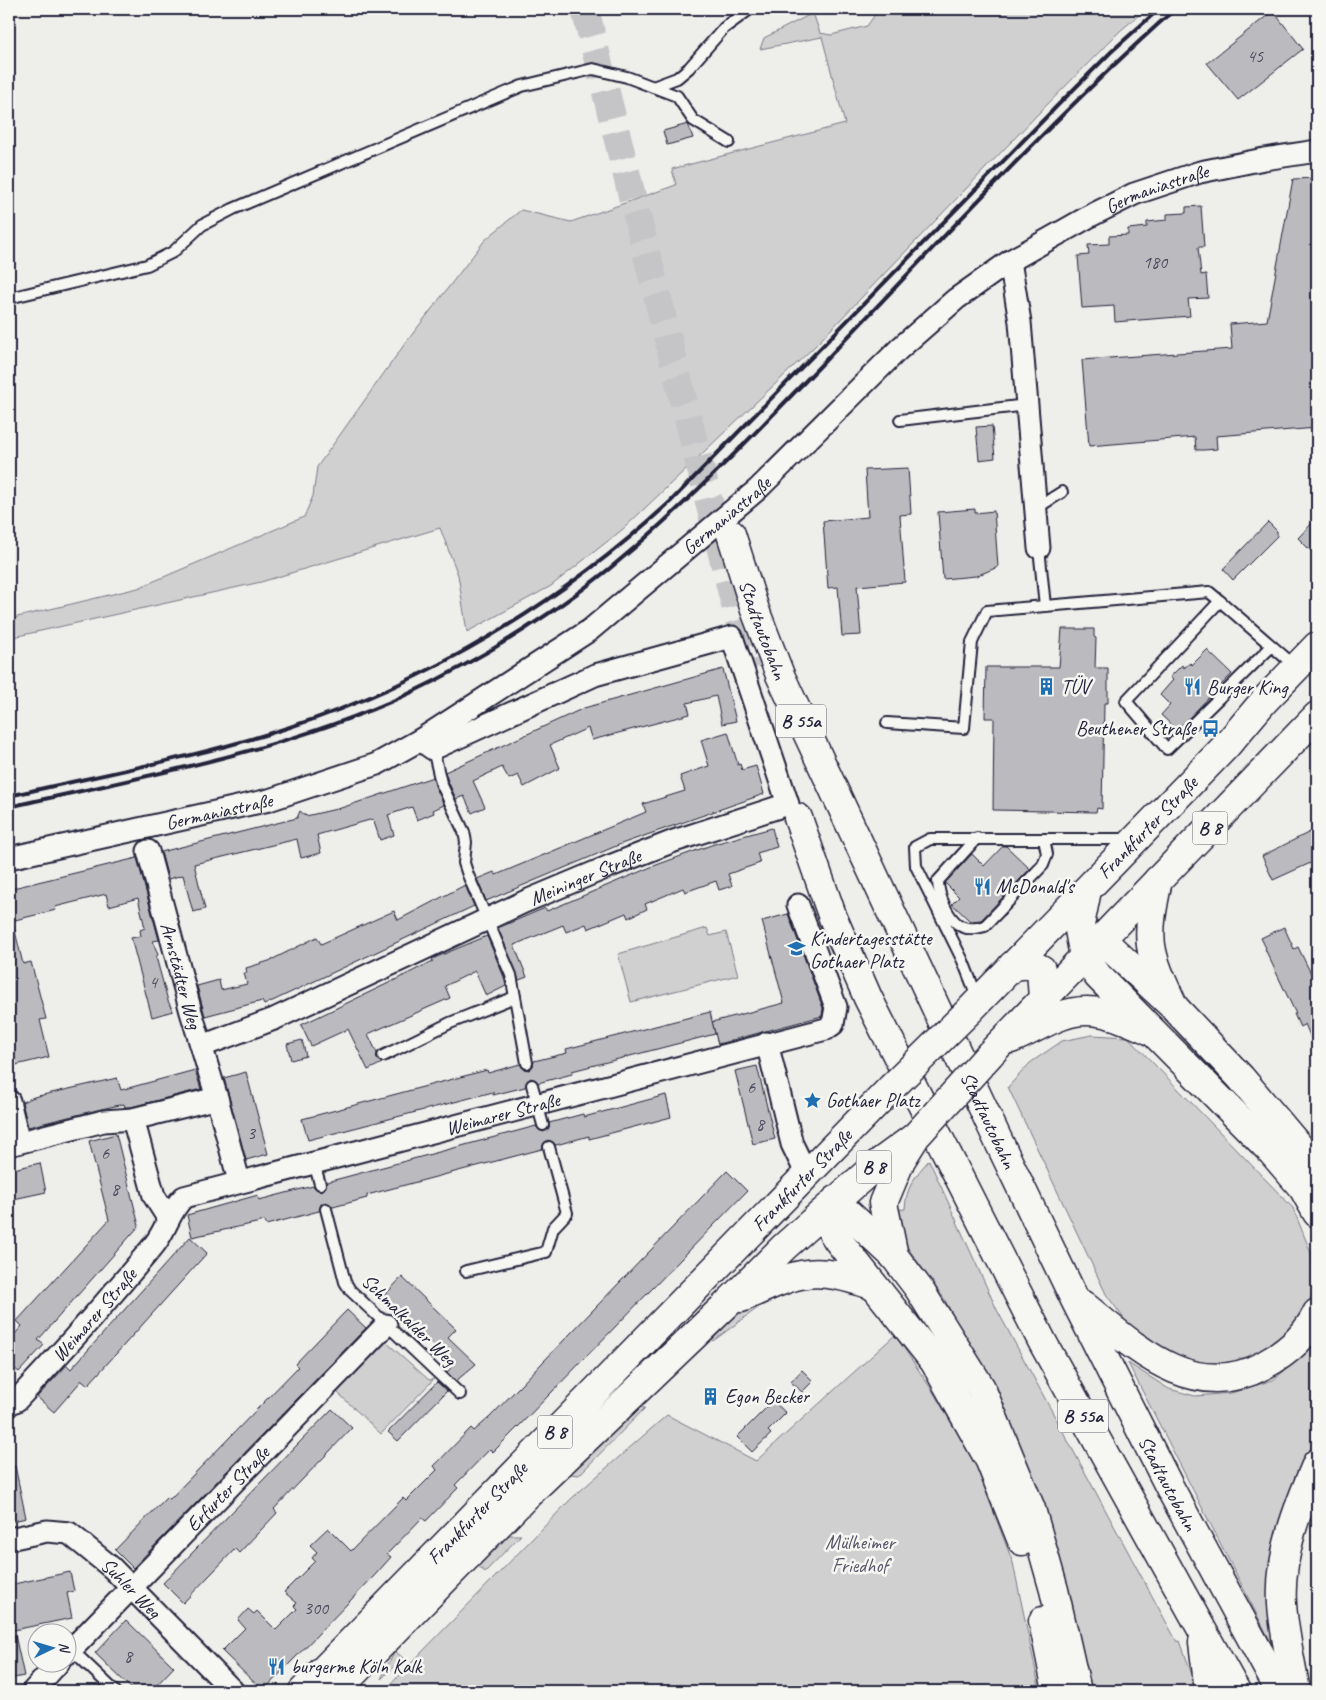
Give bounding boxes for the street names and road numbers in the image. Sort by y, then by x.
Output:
street label: Germaniastraße [1101,158,1212,219]
street label: Germaniastraße [677,470,777,560]
street label: Stadtautobahn [734,577,793,684]
road number: B 55a [776,704,826,738]
street label: Frankfurter Straße [1092,770,1204,884]
street label: Germaniastraße [163,787,276,835]
road number: B 8 [1192,811,1228,844]
street label: Meininger Straße [526,842,646,911]
street label: Arnstädter Weg [155,920,208,1033]
street label: Stadtautobahn [955,1068,1023,1173]
street label: Weimarer Straße [443,1086,564,1140]
street label: Frankfurter Straße [746,1122,858,1236]
road number: B 8 [856,1150,892,1184]
street label: Weimarer Straße [46,1261,143,1367]
street label: Schmalkalder Weg [356,1269,463,1373]
road number: B 55a [1058,1400,1108,1432]
road number: B 8 [538,1415,572,1448]
street label: Stadtautobahn [1133,1431,1204,1536]
street label: Erfurter Straße [180,1439,276,1537]
street label: Frankfurter Straße [421,1455,533,1569]
street label: Suhler Weg [96,1552,168,1624]

